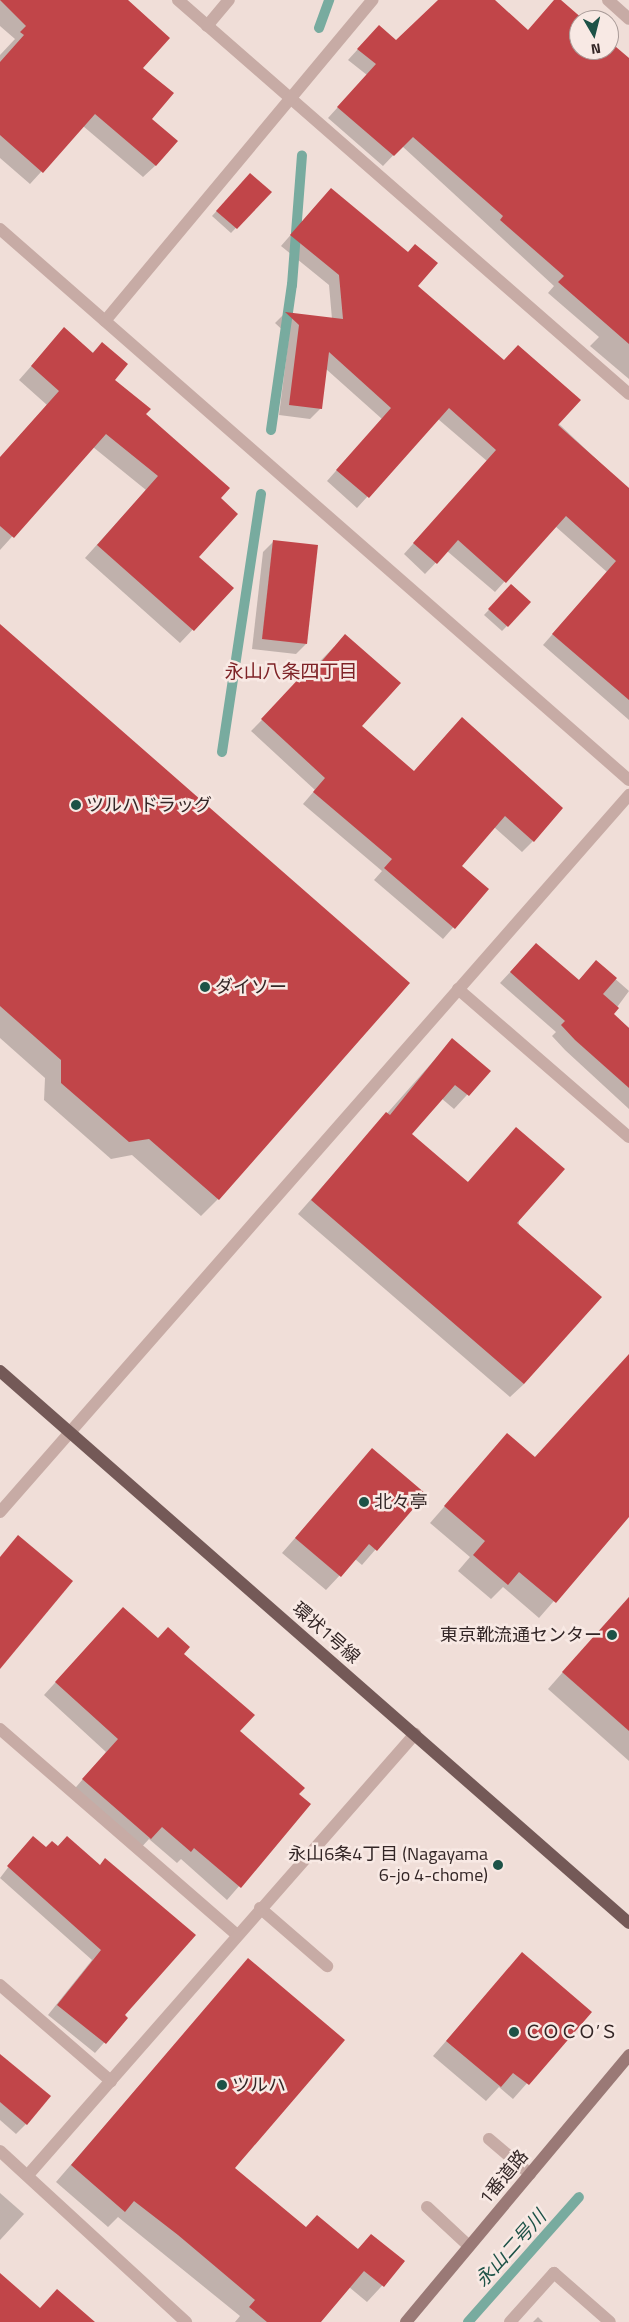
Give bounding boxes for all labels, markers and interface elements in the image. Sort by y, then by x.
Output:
north arrow [569,10,619,60]
text: N [590,38,602,60]
district label: 永山八条四丁目 [225,660,357,682]
place label: ツルハドラッグ [86,794,212,816]
marker: ツルハドラッグ [70,799,82,811]
place label: ダイソー [215,976,287,998]
marker: ダイソー [199,981,211,993]
place label: 北々亭 [374,1491,428,1513]
marker: 北々亭 [358,1496,370,1508]
street label: 環状1号線 [288,1598,364,1668]
place label: 東京靴流通センター [440,1624,602,1646]
marker: 東京靴流通センター [606,1629,618,1641]
place label: 永山6条4丁目 (Nagayama 6-jo 4-chome) [288,1844,488,1886]
marker: 永山6条4丁目 (Nagayama 6-jo 4-chome) [492,1859,504,1871]
place label: ＣＯＣＯ’Ｓ [524,2021,618,2043]
marker: ＣＯＣＯ’Ｓ [508,2026,520,2038]
place label: ツルハ [232,2074,286,2096]
marker: ツルハ [216,2079,228,2091]
street label: 1番道路 [475,2146,533,2208]
water label: 永山二号川 [470,2205,550,2291]

